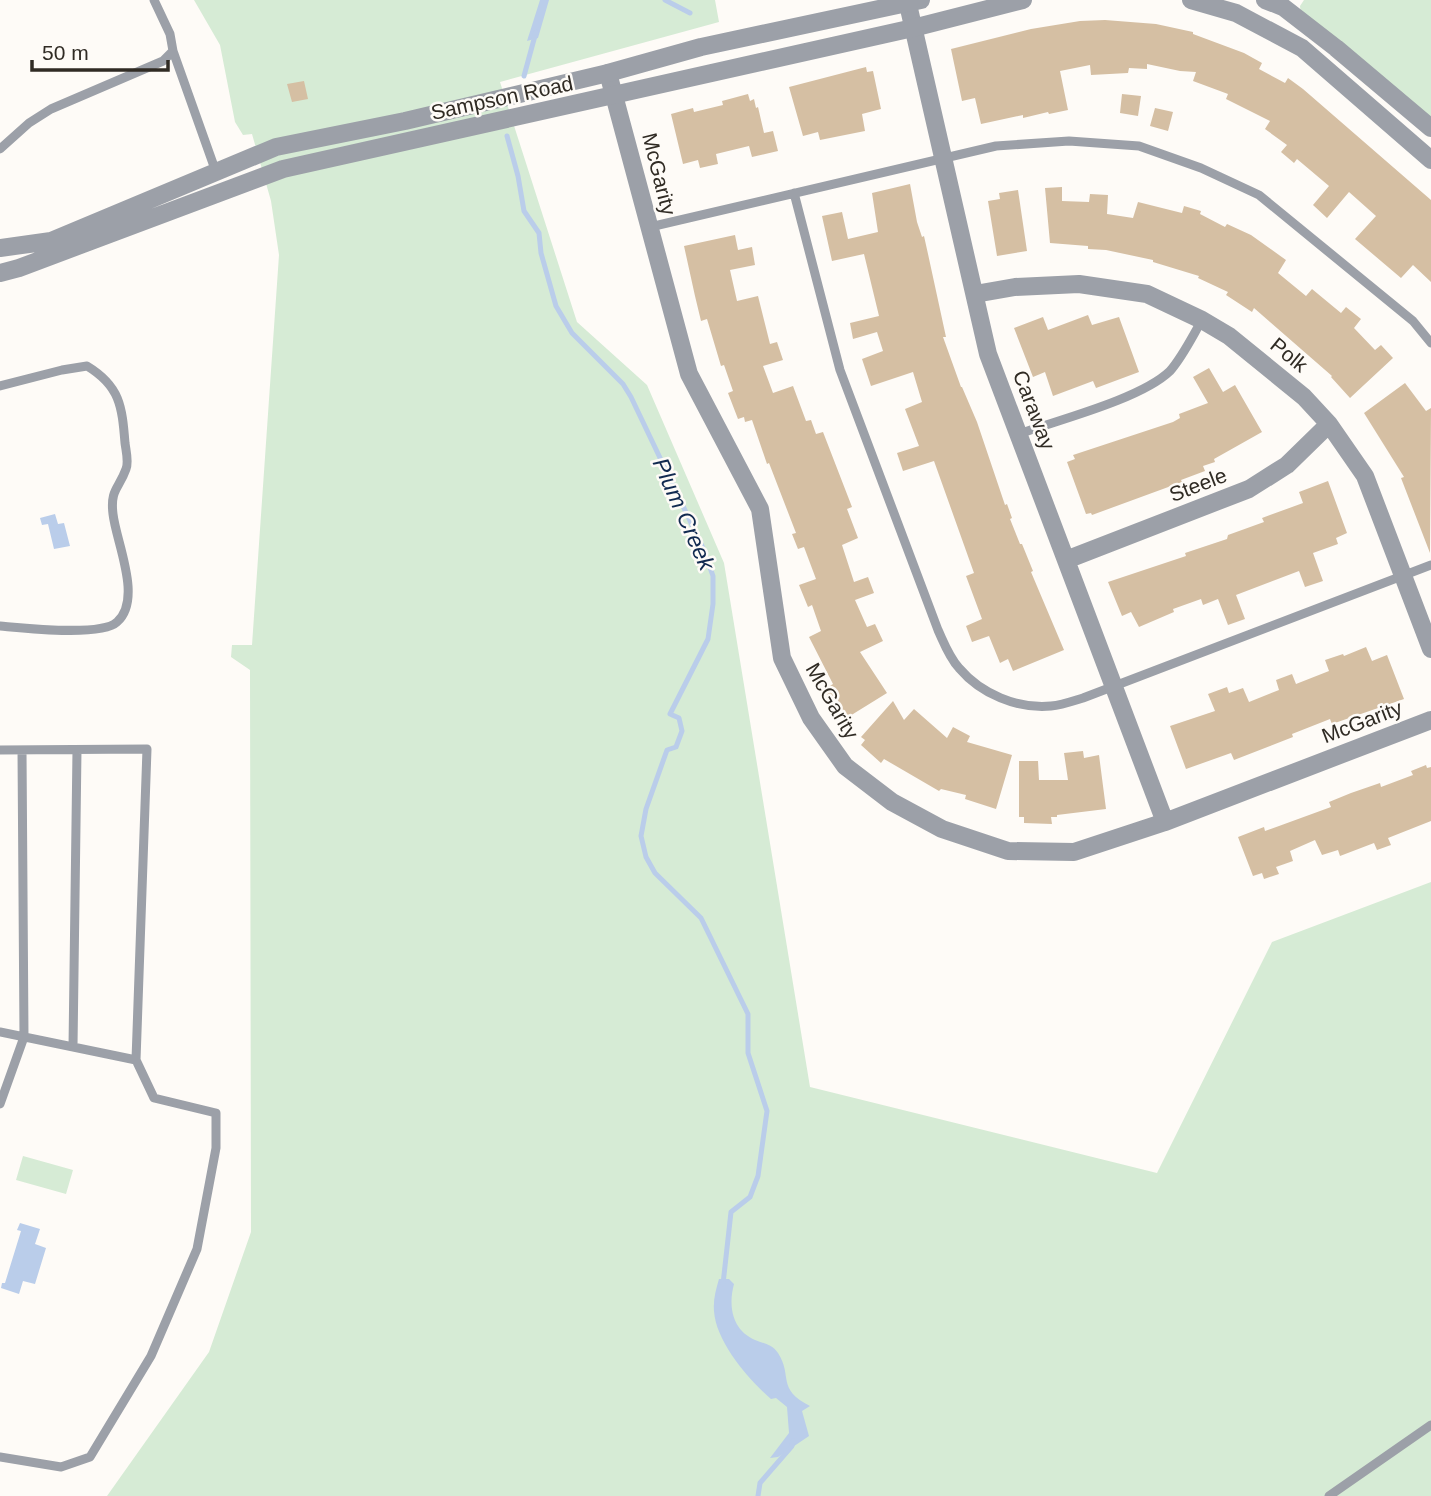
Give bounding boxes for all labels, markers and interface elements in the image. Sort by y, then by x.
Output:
scale bar [32,28,168,72]
text: 50 m [42,41,89,64]
street label: Sampson Road [429,71,575,124]
street label: McGarity [638,130,681,218]
street label: Polk [1266,333,1313,377]
street label: Caraway [1009,367,1060,453]
water label: Plum Creek [648,454,721,576]
street label: Steele [1166,463,1230,506]
street label: McGarity [801,659,864,743]
street label: McGarity [1318,696,1406,747]

